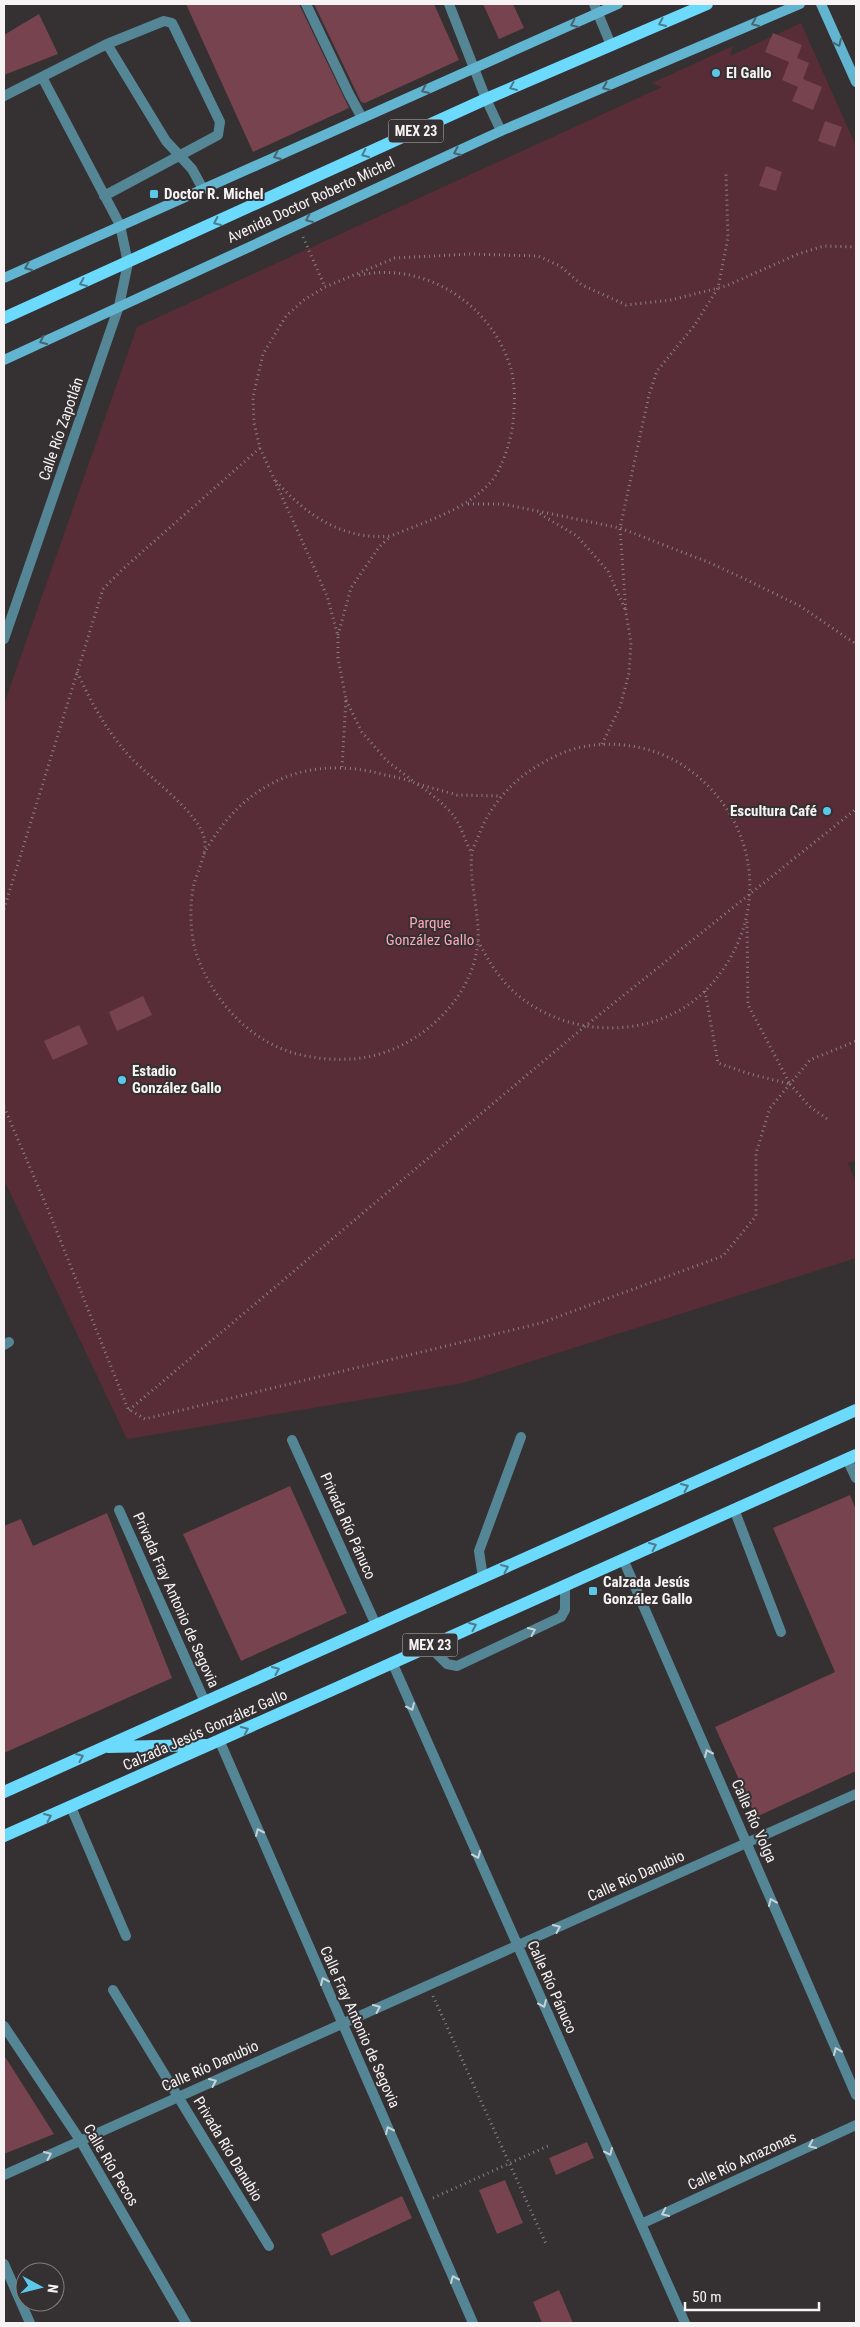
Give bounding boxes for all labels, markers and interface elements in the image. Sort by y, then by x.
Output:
one-way arrow [751,16,760,27]
one-way arrow [570,17,579,28]
one-way arrow [658,17,667,28]
one-way arrow [832,38,843,47]
place label: El Gallo [726,64,771,82]
marker: El Gallo [710,67,722,79]
one-way arrow [602,80,611,91]
one-way arrow [509,81,518,92]
one-way arrow [421,83,430,94]
road number: MEX 23 [388,120,444,142]
one-way arrow [453,145,462,156]
one-way arrow [361,148,370,159]
one-way arrow [273,149,282,160]
street label: Avenida Doctor Roberto Michel [224,153,398,247]
place label: Doctor R. Michel [164,185,264,203]
marker: Doctor R. Michel [148,188,160,200]
one-way arrow [305,213,314,223]
one-way arrow [213,216,222,227]
one-way arrow [24,261,33,272]
one-way arrow [79,277,88,288]
one-way arrow [39,335,48,346]
street label: Calle Río Zapotlán [35,375,87,483]
place label: Escultura Café [730,802,817,820]
marker: Escultura Café [821,805,833,817]
park label: Parque González Gallo [386,914,474,949]
place label: Estadio González Gallo [132,1062,222,1097]
marker: Estadio González Gallo [116,1074,128,1086]
street label: Privada Río Pánuco [316,1470,380,1582]
one-way arrow [680,1483,689,1493]
street label: Privada Fray Antonio de Segovia [129,1510,223,1690]
one-way arrow [648,1541,657,1552]
one-way arrow [500,1563,509,1574]
place label: Calzada Jesús González Gallo [603,1573,693,1608]
marker: Calzada Jesús González Gallo [587,1585,599,1597]
one-way arrow [467,1623,476,1633]
one-way arrow [527,1627,536,1638]
road number: MEX 23 [402,1634,458,1656]
one-way arrow [271,1665,280,1676]
street label: Calzada Jesús González Gallo [120,1686,290,1774]
one-way arrow [405,1702,416,1711]
one-way arrow [240,1726,249,1736]
one-way arrow [703,1749,714,1758]
one-way arrow [75,1753,84,1764]
street label: Calle Río Volga [728,1777,780,1865]
one-way arrow [43,1812,52,1823]
one-way arrow [255,1828,265,1837]
street label: Calle Río Danubio [585,1847,687,1905]
one-way arrow [471,1850,482,1859]
one-way arrow [768,1898,779,1907]
one-way arrow [552,1923,561,1934]
street label: Calle Río Pánuco [523,1938,581,2036]
street label: Calle Fray Antonio de Segovia [316,1943,404,2111]
one-way arrow [319,1977,330,1986]
one-way arrow [537,1999,548,2008]
one-way arrow [372,2004,381,2015]
street label: Calle Río Danubio [159,2037,261,2095]
one-way arrow [832,2047,843,2056]
one-way arrow [208,2077,217,2088]
street label: Privada Río Danubio [190,2093,266,2205]
street label: Calle Río Pecos [80,2121,143,2209]
one-way arrow [384,2126,395,2135]
street label: Calle Río Amazonas [685,2128,799,2194]
one-way arrow [808,2139,817,2149]
one-way arrow [603,2147,614,2156]
one-way arrow [43,2150,52,2161]
one-way arrow [661,2207,670,2218]
north arrow [15,2262,65,2312]
one-way arrow [449,2275,460,2284]
scale bar [685,2280,819,2312]
text: N [44,2283,61,2294]
text: 50 m [692,2288,722,2306]

